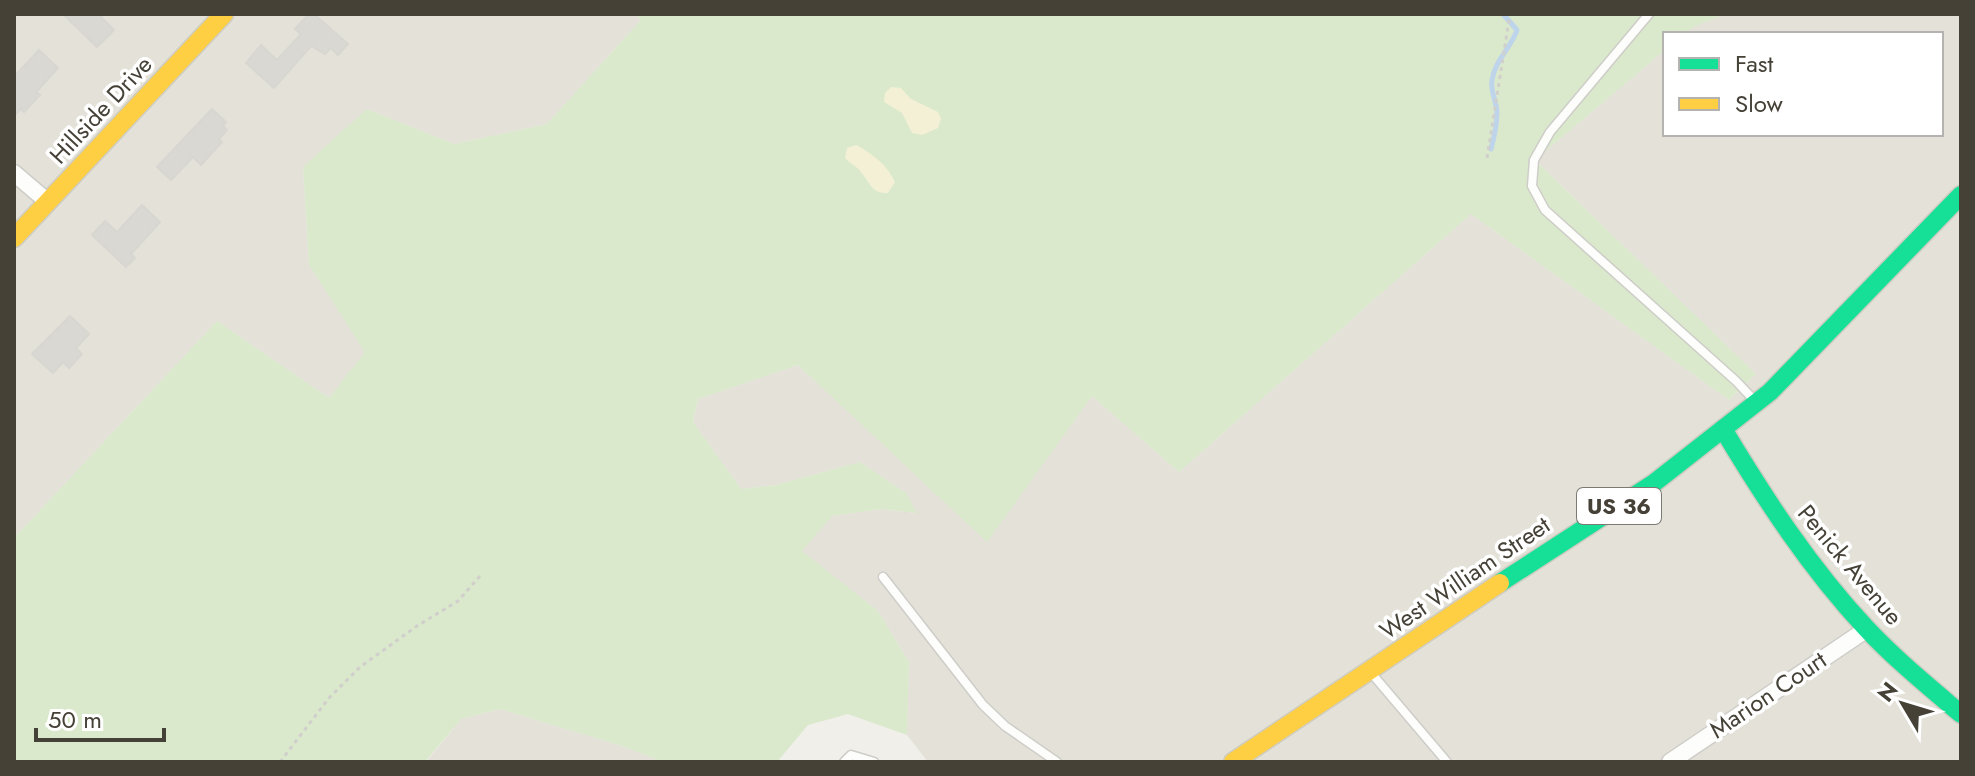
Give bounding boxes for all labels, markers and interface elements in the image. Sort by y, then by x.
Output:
legend [1663,32,1943,136]
text: Fast [1735,46,1773,81]
street label: Hillside Drive [41,48,160,172]
text: Slow [1735,86,1783,121]
road number: US 36 [1577,488,1661,524]
street label: Penick Avenue [1790,497,1911,632]
street label: West William Street [1373,507,1557,648]
street label: Marion Court [1702,642,1833,747]
north arrow [1863,664,1943,744]
text: N [1869,675,1905,708]
scale bar [36,692,164,742]
text: 50 m [48,702,102,737]

